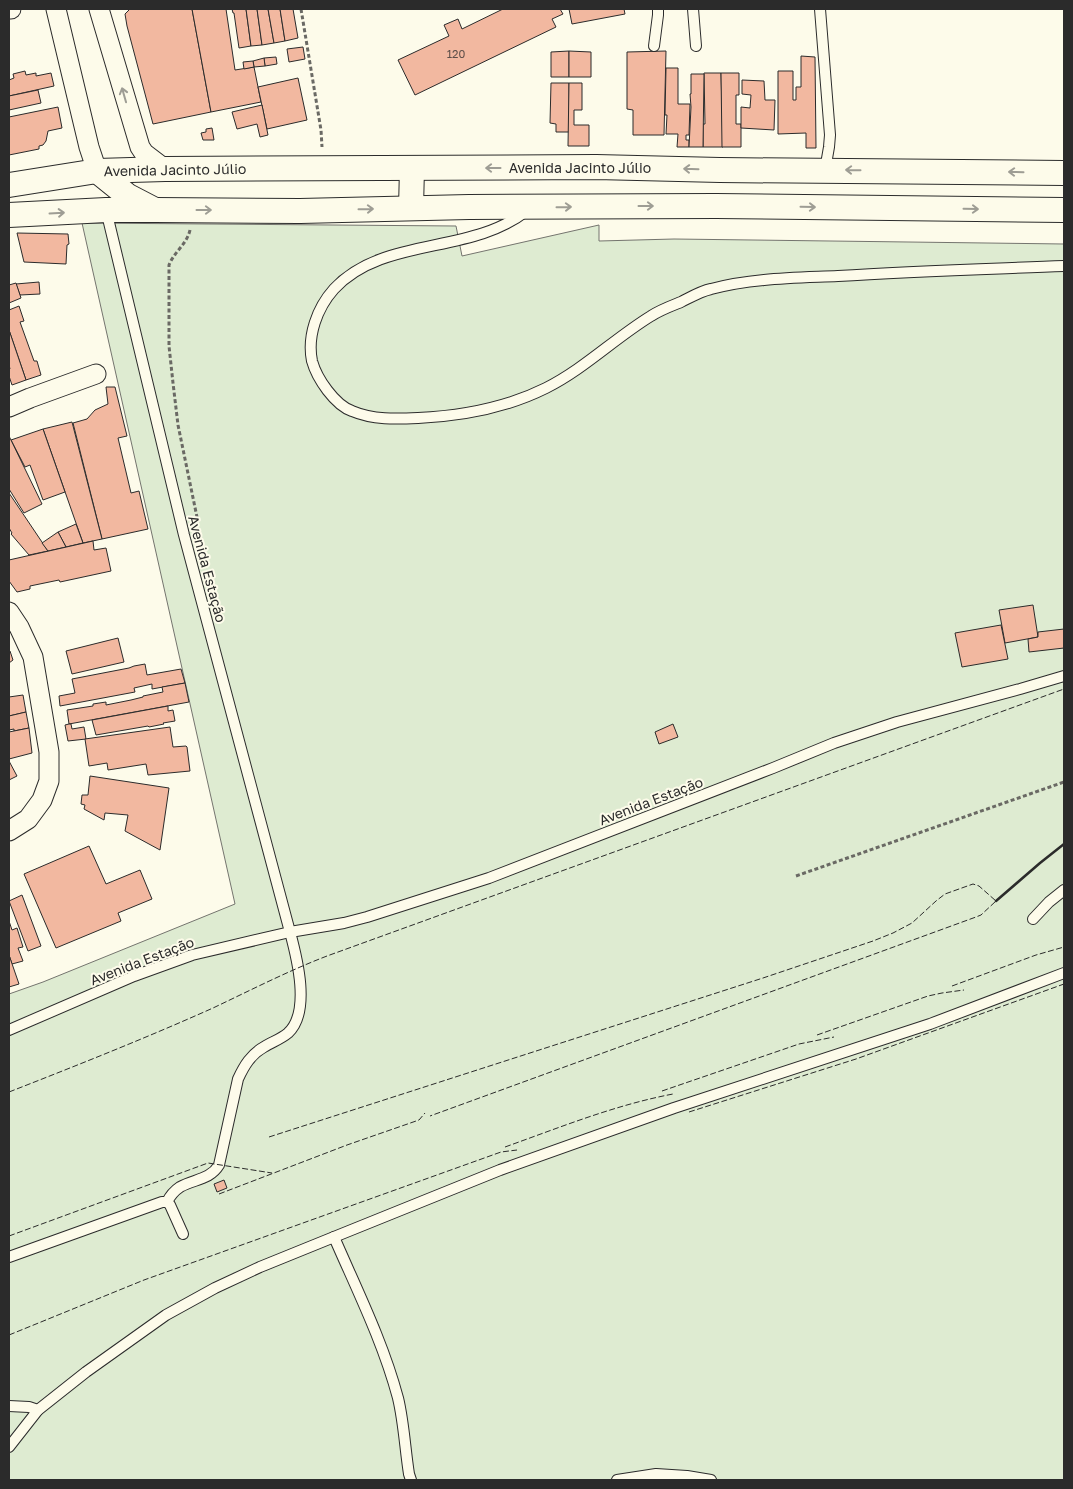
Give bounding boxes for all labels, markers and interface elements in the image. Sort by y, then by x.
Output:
house number: 120 [447,47,465,60]
one-way arrow [119,87,129,103]
street label: Avenida Jacinto Júlio [509,159,651,176]
street label: Avenida Jacinto Júlio [104,160,246,179]
one-way arrow [485,163,502,173]
one-way arrow [683,165,699,174]
one-way arrow [845,166,861,175]
one-way arrow [1008,167,1024,177]
one-way arrow [637,201,653,211]
one-way arrow [555,202,571,212]
one-way arrow [800,202,816,212]
one-way arrow [358,204,374,214]
one-way arrow [962,204,978,214]
one-way arrow [196,205,212,215]
one-way arrow [49,208,65,217]
street label: Avenida Estação [185,514,230,624]
street label: Avenida Estação [596,773,705,828]
street label: Avenida Estação [87,933,196,988]

